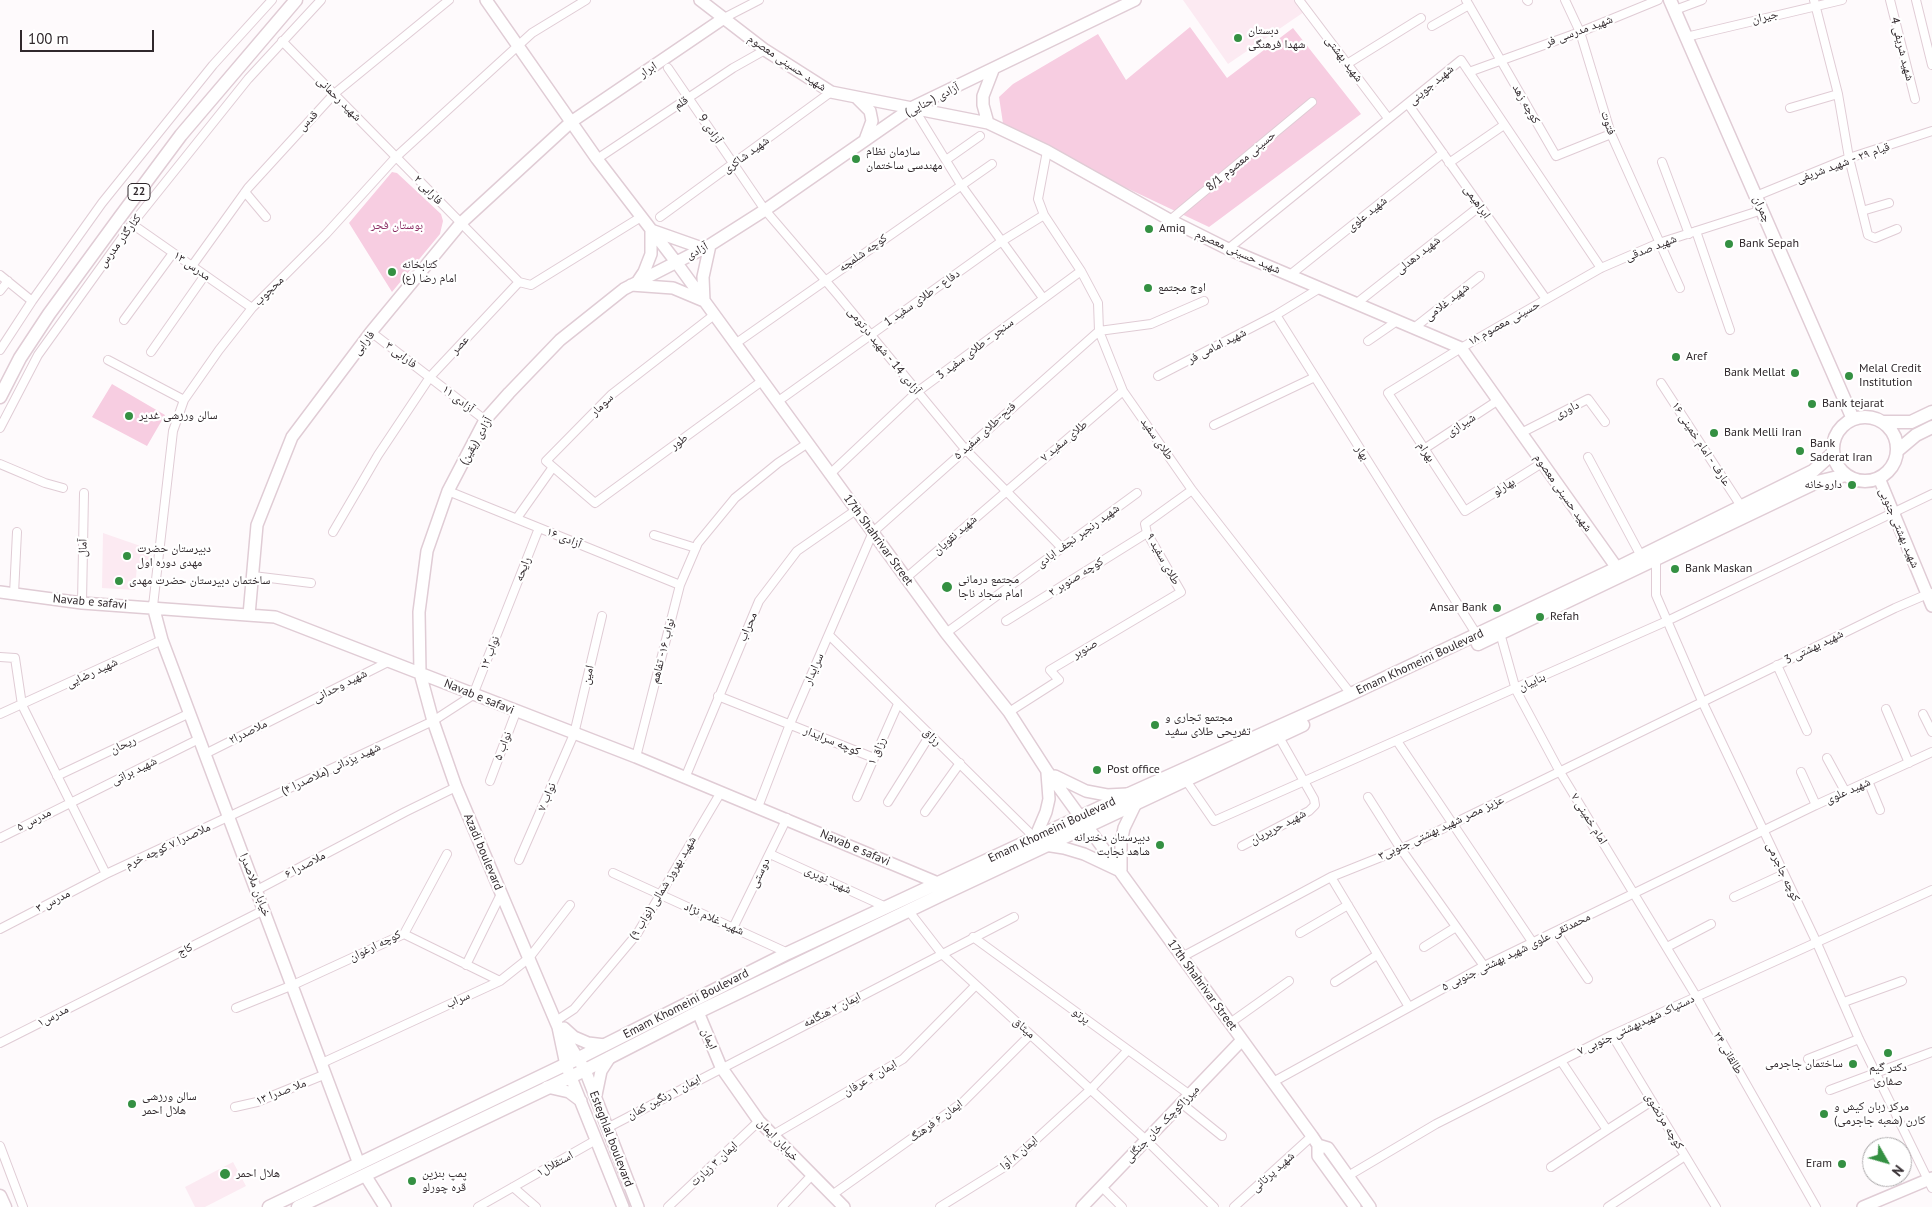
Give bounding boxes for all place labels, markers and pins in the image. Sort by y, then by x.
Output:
place label: دبستان شهدا فرهنگی [1248,24,1305,52]
marker: دبستان شهدا فرهنگی [1232,32,1244,44]
place label: سازمان نظام مهندسی ساختمان [866,145,942,173]
marker: سازمان نظام مهندسی ساختمان [850,153,862,165]
place label: Amiq [1159,222,1185,236]
marker: Amiq [1143,223,1155,235]
place label: Bank Sepah [1739,237,1799,251]
marker: Bank Sepah [1723,238,1735,250]
place label: کتابخانه امام رضا (ع) [402,258,457,286]
marker: کتابخانه امام رضا (ع) [386,266,398,278]
place label: اوج مجتمع [1158,281,1206,295]
marker: اوج مجتمع [1142,282,1154,294]
place label: Aref [1686,350,1707,364]
marker: Aref [1670,351,1682,363]
place label: Melal Credit Institution [1859,362,1921,390]
place label: Bank Mellat [1724,366,1785,380]
marker: Bank Mellat [1789,367,1801,379]
marker: Melal Credit Institution [1843,370,1855,382]
place label: Bank tejarat [1822,397,1884,411]
marker: Bank tejarat [1806,398,1818,410]
place label: سالن ورزشی غدیر [139,409,218,423]
marker: سالن ورزشی غدیر [123,410,135,422]
place label: Bank Melli Iran [1724,426,1802,440]
marker: Bank Melli Iran [1708,427,1720,439]
place label: Bank Saderat Iran [1810,437,1872,465]
marker: Bank Saderat Iran [1794,445,1806,457]
place label: داروخانه [1805,478,1842,492]
marker: داروخانه [1846,479,1858,491]
place label: دبیرستان حضرت مهدی دوره اول [137,542,211,570]
marker: دبیرستان حضرت مهدی دوره اول [121,550,133,562]
place label: Bank Maskan [1685,562,1752,576]
marker: Bank Maskan [1669,563,1681,575]
place label: مجتمع درمانی امام سجاد ناجا [958,573,1023,601]
place label: ساختمان دبیرستان حضرت مهدی [129,574,270,588]
marker: ساختمان دبیرستان حضرت مهدی [113,575,125,587]
marker: مجتمع درمانی امام سجاد ناجا [940,580,954,594]
place label: Ansar Bank [1430,601,1487,615]
marker: Ansar Bank [1491,602,1503,614]
place label: Refah [1550,610,1579,624]
marker: Refah [1534,611,1546,623]
place label: مجتمع تجاری و تفریحی طلای سفید [1165,711,1251,739]
marker: مجتمع تجاری و تفریحی طلای سفید [1149,719,1161,731]
place label: Post office [1107,763,1160,777]
marker: Post office [1091,764,1103,776]
place label: دبیرستان دخترانه شاهد نجابت [1074,831,1150,859]
marker: دبیرستان دخترانه شاهد نجابت [1154,839,1166,851]
marker: دکتر گیم صفاری [1882,1047,1894,1059]
place label: ساختمان جاجرمی [1765,1057,1843,1071]
marker: ساختمان جاجرمی [1847,1058,1859,1070]
place label: دکتر گیم صفاری [1869,1061,1907,1089]
place label: سالن ورزشی هلال احمر [142,1090,197,1118]
marker: سالن ورزشی هلال احمر [126,1098,138,1110]
place label: مرکز زبان کیش و کارن (شعبه جاجرمی) [1834,1100,1925,1128]
marker: مرکز زبان کیش و کارن (شعبه جاجرمی) [1818,1108,1830,1120]
place label: Eram [1806,1157,1832,1171]
marker: Eram [1836,1158,1848,1170]
marker: هلال احمر [218,1167,232,1181]
place label: هلال احمر [236,1167,280,1181]
place label: پمپ بنزین قره چورلو [422,1167,467,1195]
marker: پمپ بنزین قره چورلو [406,1175,418,1187]

